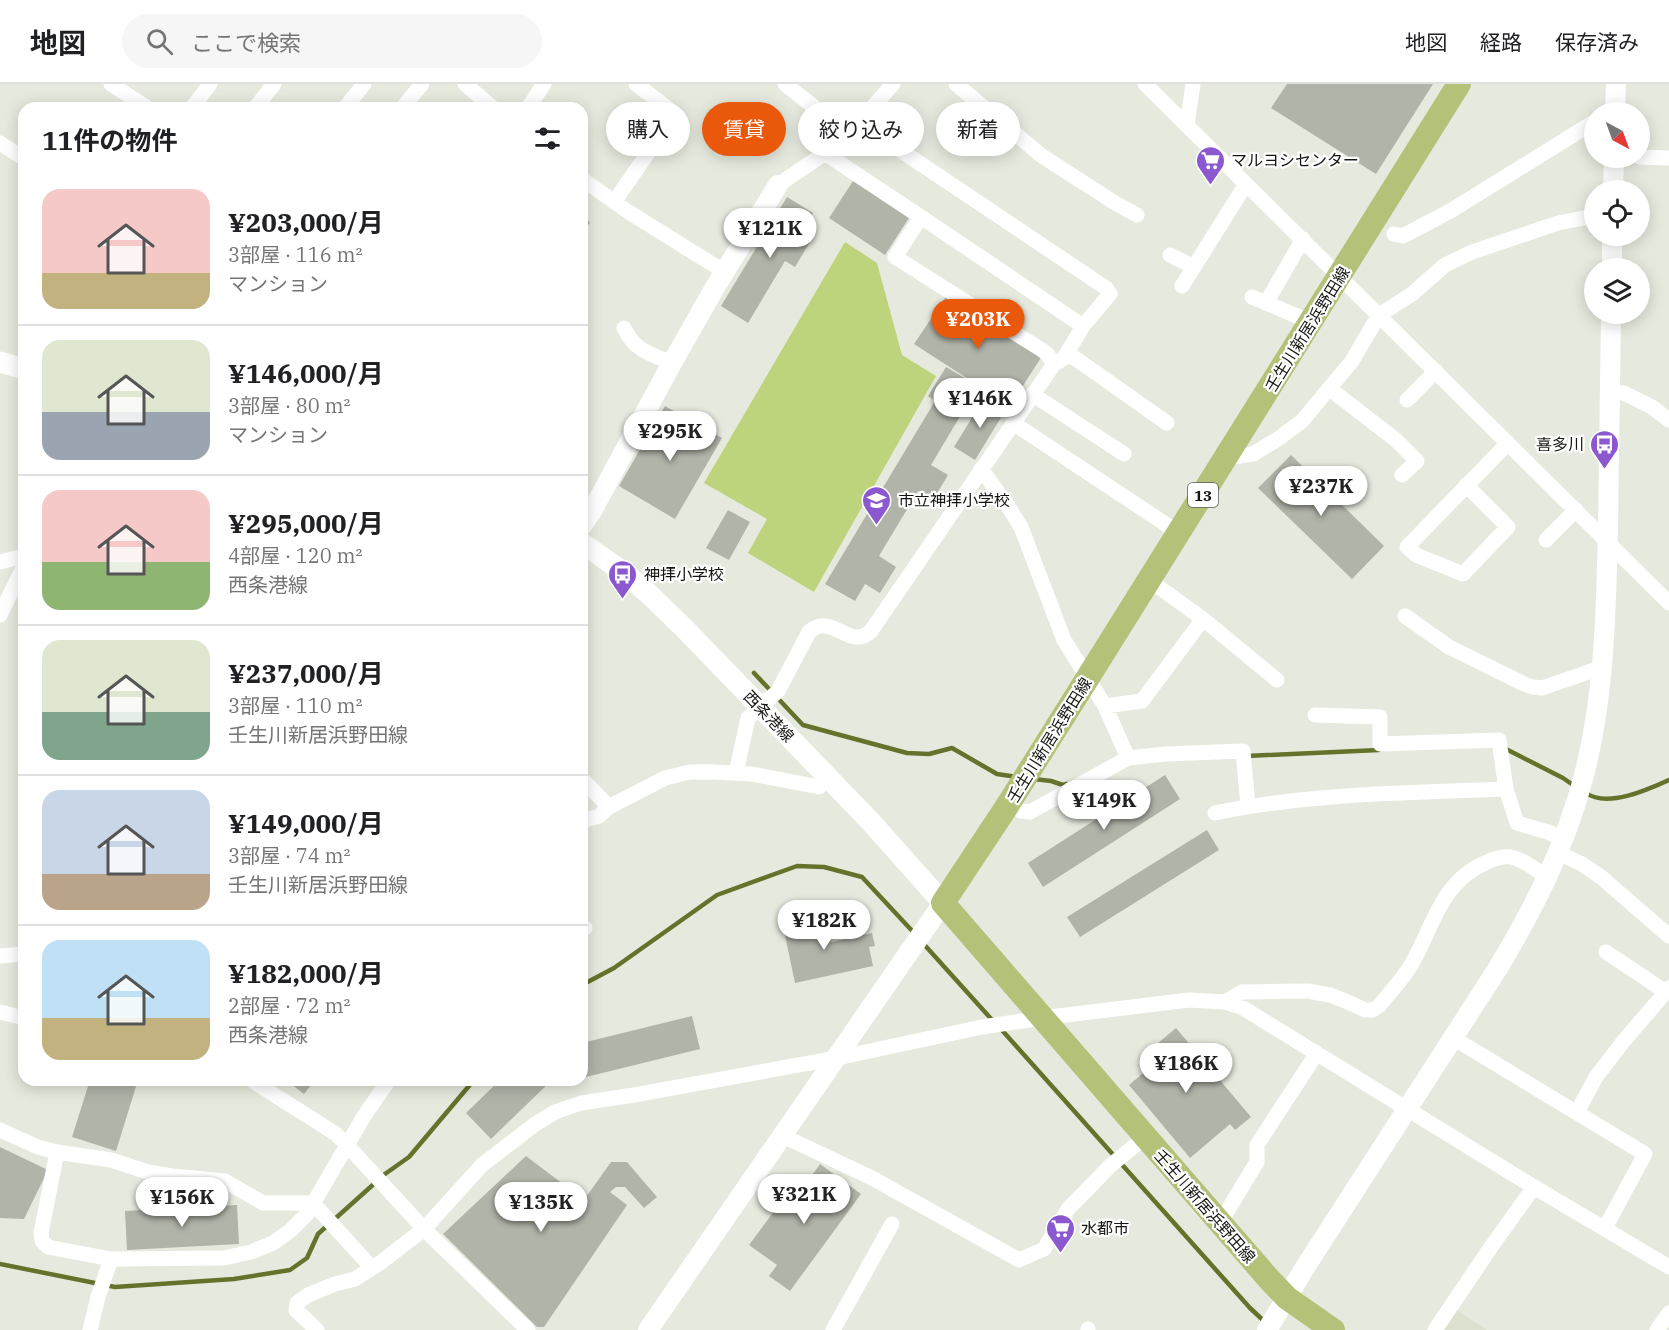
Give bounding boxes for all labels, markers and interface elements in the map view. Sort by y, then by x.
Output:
search box [122,14,542,68]
text: 地図 [30,24,86,61]
icon: search [143,25,176,58]
text: ここで検索 [191,28,301,57]
text: 地図 [1405,28,1447,56]
text: 経路 [1480,28,1522,56]
text: 保存済み [1555,28,1639,56]
chip: 購入 [606,102,690,156]
chip: 賃貸 [702,102,786,156]
chip: 絞り込み [798,102,924,156]
chip: 新着 [936,102,1020,156]
north arrow [1584,102,1650,168]
map controls [1584,102,1650,324]
icon: filters [531,122,564,155]
text: 11件の物件 [42,123,177,157]
supermarket icon: マルヨシセンター [1194,144,1226,186]
place label: マルヨシセンター [1231,150,1359,170]
button: locate [1584,180,1650,246]
text: ¥203,000/月 [228,205,384,239]
pin: ¥121K [728,208,812,259]
icon: home [90,213,162,285]
text: ¥121K [738,214,802,241]
text: 3部屋 · 116 m² [228,241,362,268]
button: layers [1584,258,1650,324]
street label: 壬生川新居浜野田線 [1260,263,1354,395]
text: マンション [228,270,328,297]
pin: ¥203K [936,299,1020,350]
text: ¥203K [946,305,1010,332]
text: ¥146,000/月 [228,356,384,390]
icon: home [90,364,162,436]
pin: ¥146K [938,378,1022,429]
text: ¥146K [948,384,1012,411]
text: 3部屋 · 80 m² [228,392,350,419]
pin: ¥295K [628,411,712,462]
text: ¥295K [638,417,702,444]
text: マンション [228,421,328,448]
bus stop icon: 喜多川 [1589,428,1621,470]
place label: 喜多川 [1536,434,1584,454]
pin: ¥237K [1279,466,1363,517]
text: ¥237K [1289,472,1353,499]
road number: 13 [1188,483,1218,507]
school or university icon: 市立神拝小学校 [861,484,893,526]
place label: 市立神拝小学校 [898,490,1010,510]
text: ¥295,000/月 [228,506,384,540]
icon: home [90,514,162,586]
text: 4部屋 · 120 m² [228,542,362,569]
bus stop icon: 神拝小学校 [607,558,639,600]
place label: 神拝小学校 [644,564,724,584]
text: 西条港線 [228,571,308,598]
text: ¥237,000/月 [228,656,384,690]
icon: home [90,664,162,736]
street label: 壬生川新居浜野田線 [1002,674,1096,806]
street label: 西条港線 [740,686,798,746]
text: 3部屋 · 110 m² [228,692,362,719]
text: 壬生川新居浜野田線 [228,721,408,748]
pin: ¥149K [1062,780,1146,831]
text: ¥149K [1072,786,1136,813]
text: ¥149,000/月 [228,806,384,840]
icon: home [90,814,162,886]
text: 3部屋 · 74 m² [228,842,350,869]
text: 壬生川新居浜野田線 [228,871,408,898]
pin: ¥182K [782,900,866,951]
text: ¥182K [792,906,856,933]
text: ¥182,000/月 [228,956,384,990]
icon: home [90,964,162,1036]
text: 2部屋 · 72 m² [228,992,350,1019]
text: 西条港線 [228,1021,308,1048]
pin: ¥186K [1144,1043,1228,1094]
text: ¥186K [1154,1049,1218,1076]
street label: 壬生川新居浜野田線 [1150,1145,1260,1267]
pin: ¥321K [762,1174,846,1225]
pin: ¥156K [140,1177,224,1228]
text: ¥321K [772,1180,836,1207]
pin: ¥135K [499,1182,583,1233]
text: ¥156K [150,1183,214,1210]
text: ¥135K [509,1188,573,1215]
supermarket icon: 水都市 [1044,1212,1076,1254]
place label: 水都市 [1081,1218,1129,1238]

